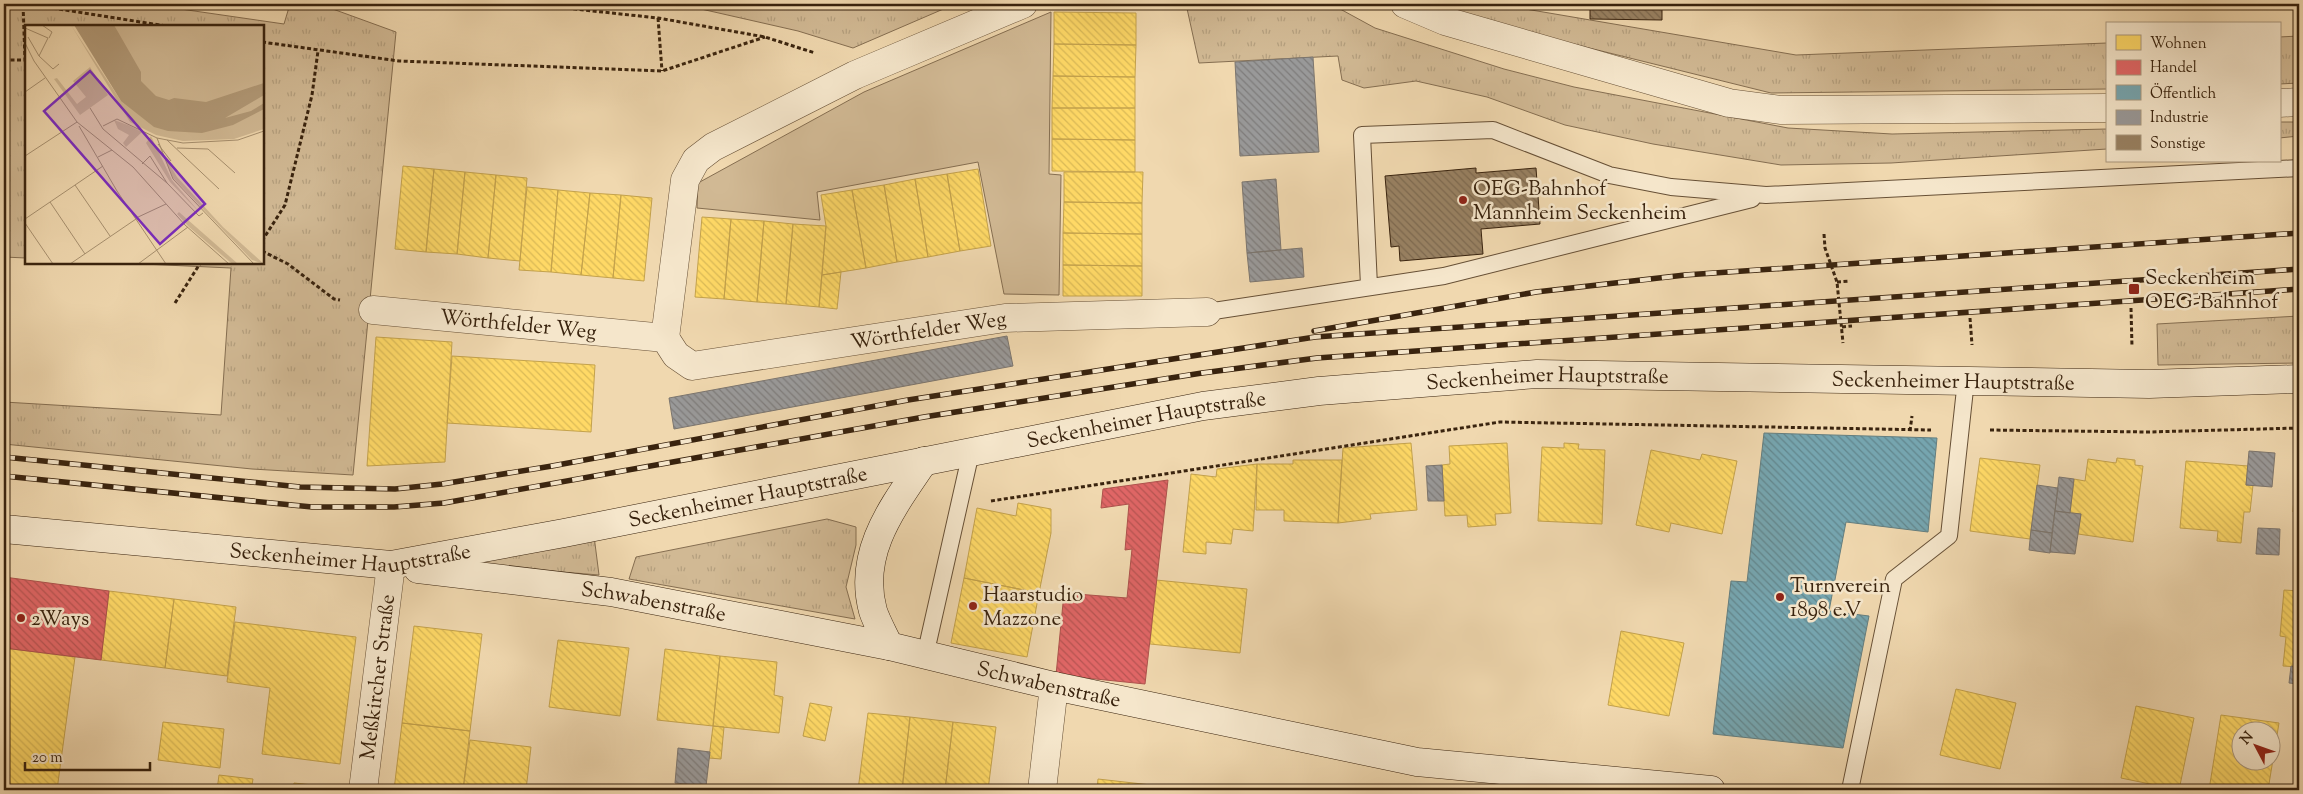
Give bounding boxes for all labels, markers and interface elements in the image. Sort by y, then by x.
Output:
legend [2106,22,2280,162]
inset map [25,25,264,264]
text: Wohnen [2150,34,2207,55]
text: Handel [2150,58,2197,79]
text: Öffentlich [2150,83,2217,105]
text: Industrie [2150,108,2208,129]
text: Sonstige [2150,134,2205,155]
place label: OEG-Bahnhof Mannheim Seckenheim [1473,175,1687,229]
marker: OEG-Bahnhof Mannheim Seckenheim [1457,194,1469,206]
place label: Seckenheim OEG-Bahnhof [2145,264,2280,318]
marker: Seckenheim OEG-Bahnhof [2127,282,2141,296]
street label: Wörthfelder Weg [438,303,598,348]
street label: Wörthfelder Weg [848,305,1009,359]
street label: Seckenheimer Hauptstraße [1425,361,1669,400]
street label: Seckenheimer Hauptstraße [1831,366,2075,400]
street label: Seckenheimer Hauptstraße [1024,385,1268,458]
street label: Seckenheimer Hauptstraße [626,460,870,537]
street label: Seckenheimer Hauptstraße [228,537,474,582]
place label: Turnverein 1898 e.V [1790,572,1891,626]
street label: Schwabenstraße [579,576,728,631]
place label: Haarstudio Mazzone [983,581,1083,635]
marker: Turnverein 1898 e.V [1774,591,1786,603]
street label: Meßkircher Straße [354,592,404,762]
marker: Haarstudio Mazzone [967,600,979,612]
place label: 2Ways [31,605,89,635]
marker: 2Ways [15,612,27,624]
street label: Schwabenstraße [973,655,1123,717]
north arrow [2230,722,2280,772]
text: N [2236,728,2259,750]
scale bar [25,739,150,771]
text: 20 m [32,748,63,769]

